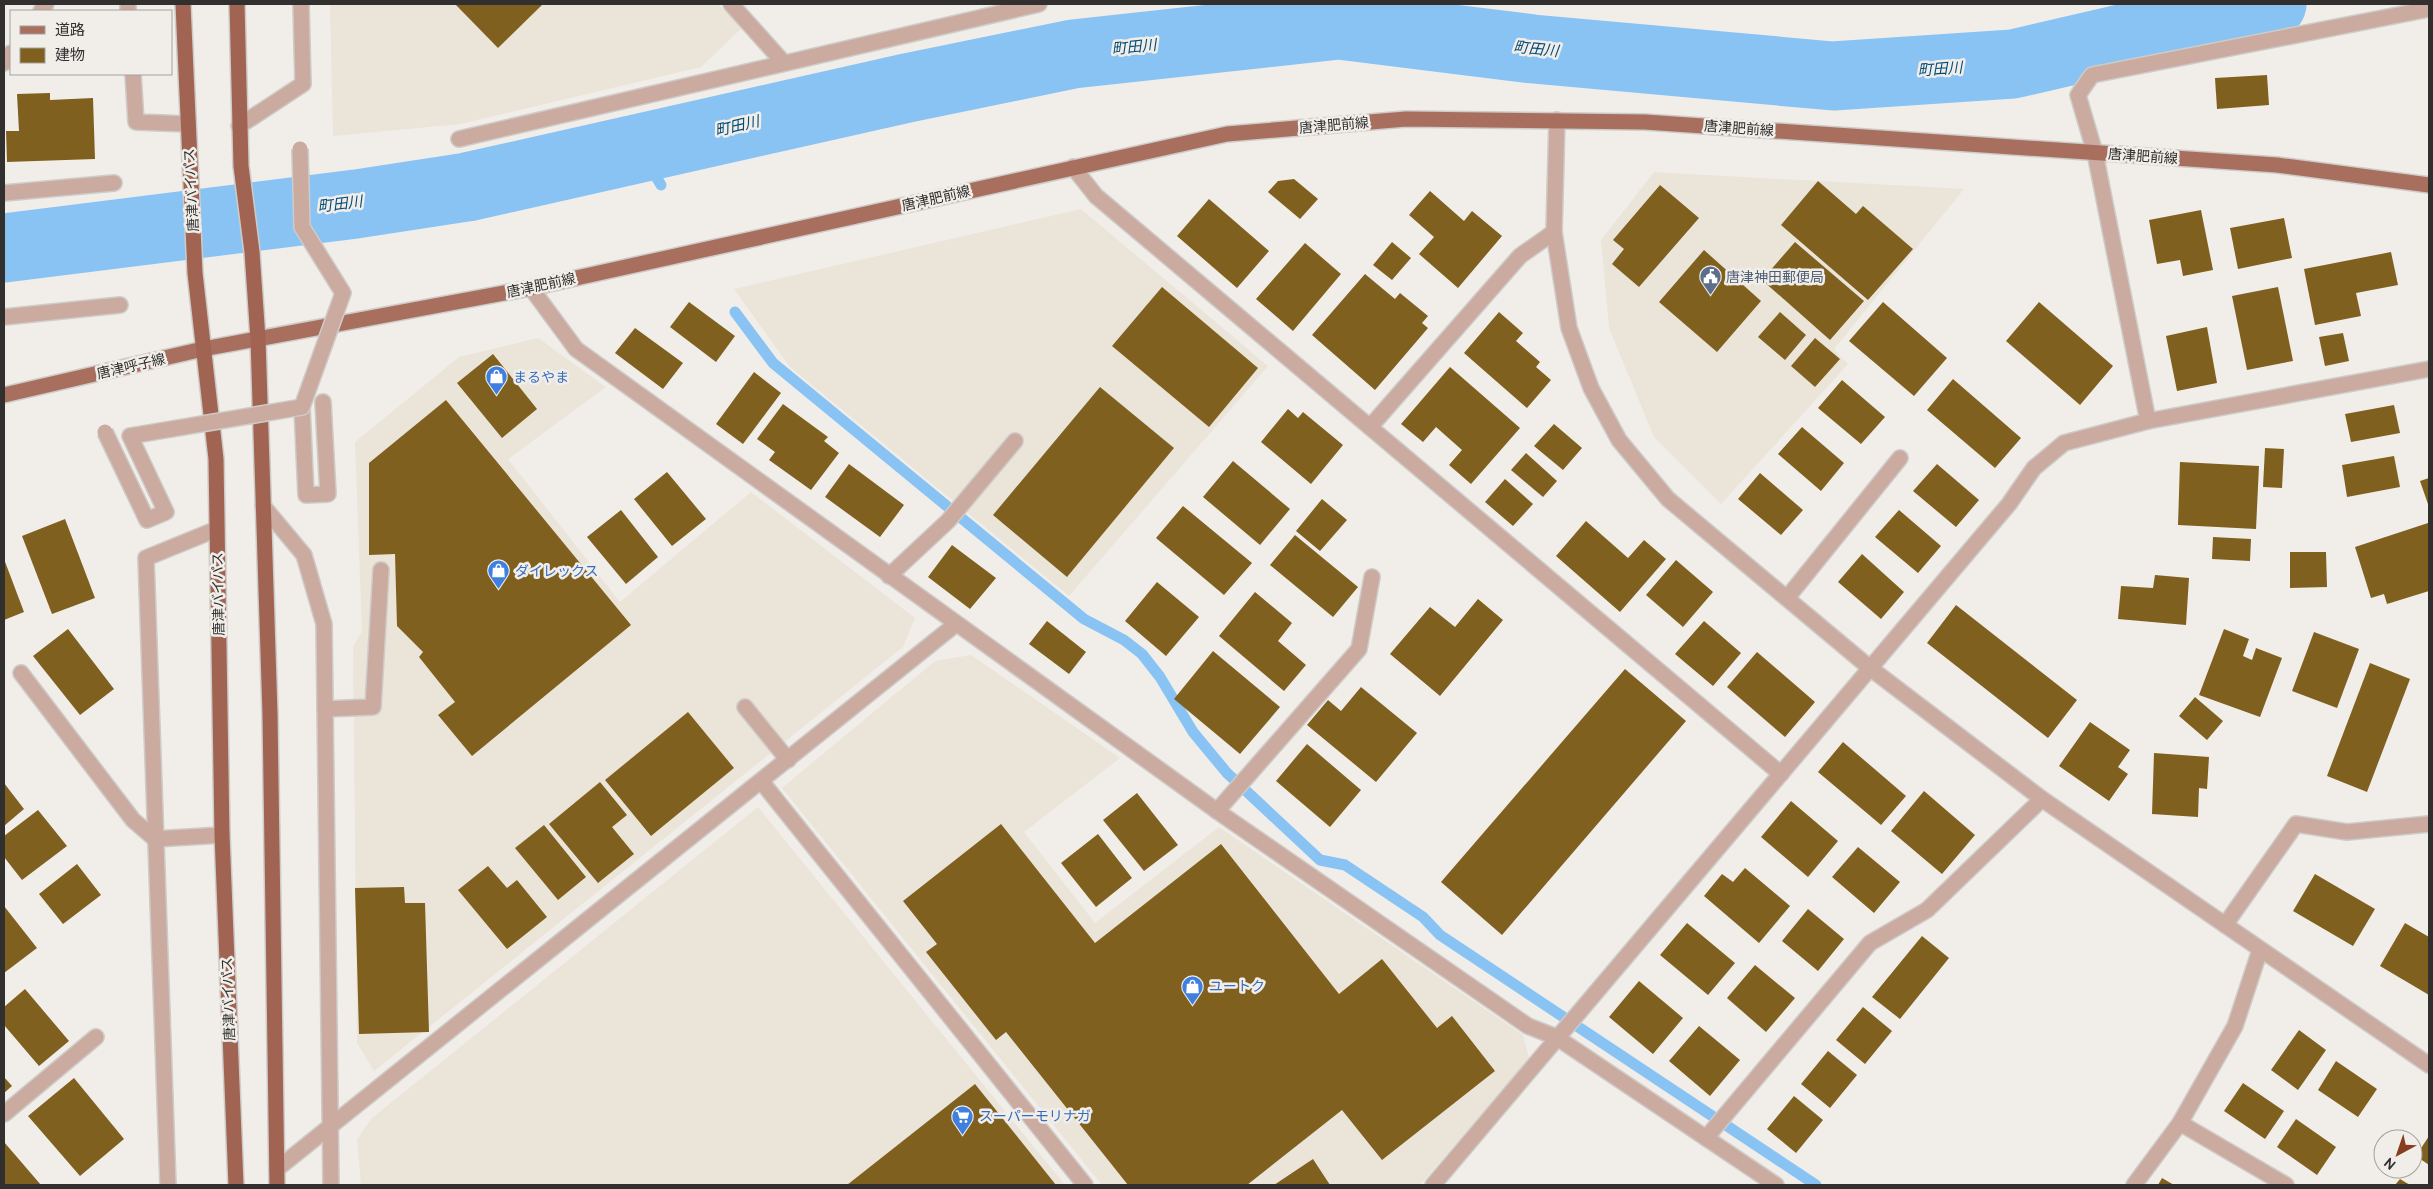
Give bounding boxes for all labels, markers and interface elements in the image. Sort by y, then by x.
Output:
legend [10,10,172,75]
text: 道路 [55,21,85,39]
water label: 町田川 [1111,35,1159,58]
water label: 町田川 [1513,38,1561,61]
text: 建物 [55,46,85,64]
water label: 町田川 [1917,58,1965,80]
water label: 町田川 [713,112,763,140]
street label: 唐津肥前線 [1298,113,1370,137]
street label: 唐津肥前線 [1703,117,1775,139]
street label: 唐津肥前線 [2107,145,2179,167]
street label: 唐津バイパス [180,148,202,232]
street label: 唐津肥前線 [900,181,972,215]
water label: 町田川 [317,192,365,216]
public building icon: 唐津神田郵便局 [1698,265,1722,296]
place label: 唐津神田郵便局 [1726,268,1824,286]
street label: 唐津肥前線 [505,269,577,301]
street label: 唐津呼子線 [95,349,167,383]
shop icon: まるやま [485,365,509,396]
place label: まるやま [513,368,569,386]
street label: 唐津バイパス [208,552,228,636]
shop icon: ダイレックス [487,559,511,590]
place label: ダイレックス [515,562,599,580]
street label: 唐津バイパス [218,957,238,1041]
shop icon: ユートク [1181,974,1205,1005]
place label: ユートク [1209,977,1265,995]
supermarket icon: スーパーモリナガ [951,1104,975,1135]
place label: スーパーモリナガ [979,1107,1091,1125]
north arrow [2373,1129,2423,1179]
text: N [2380,1154,2399,1174]

